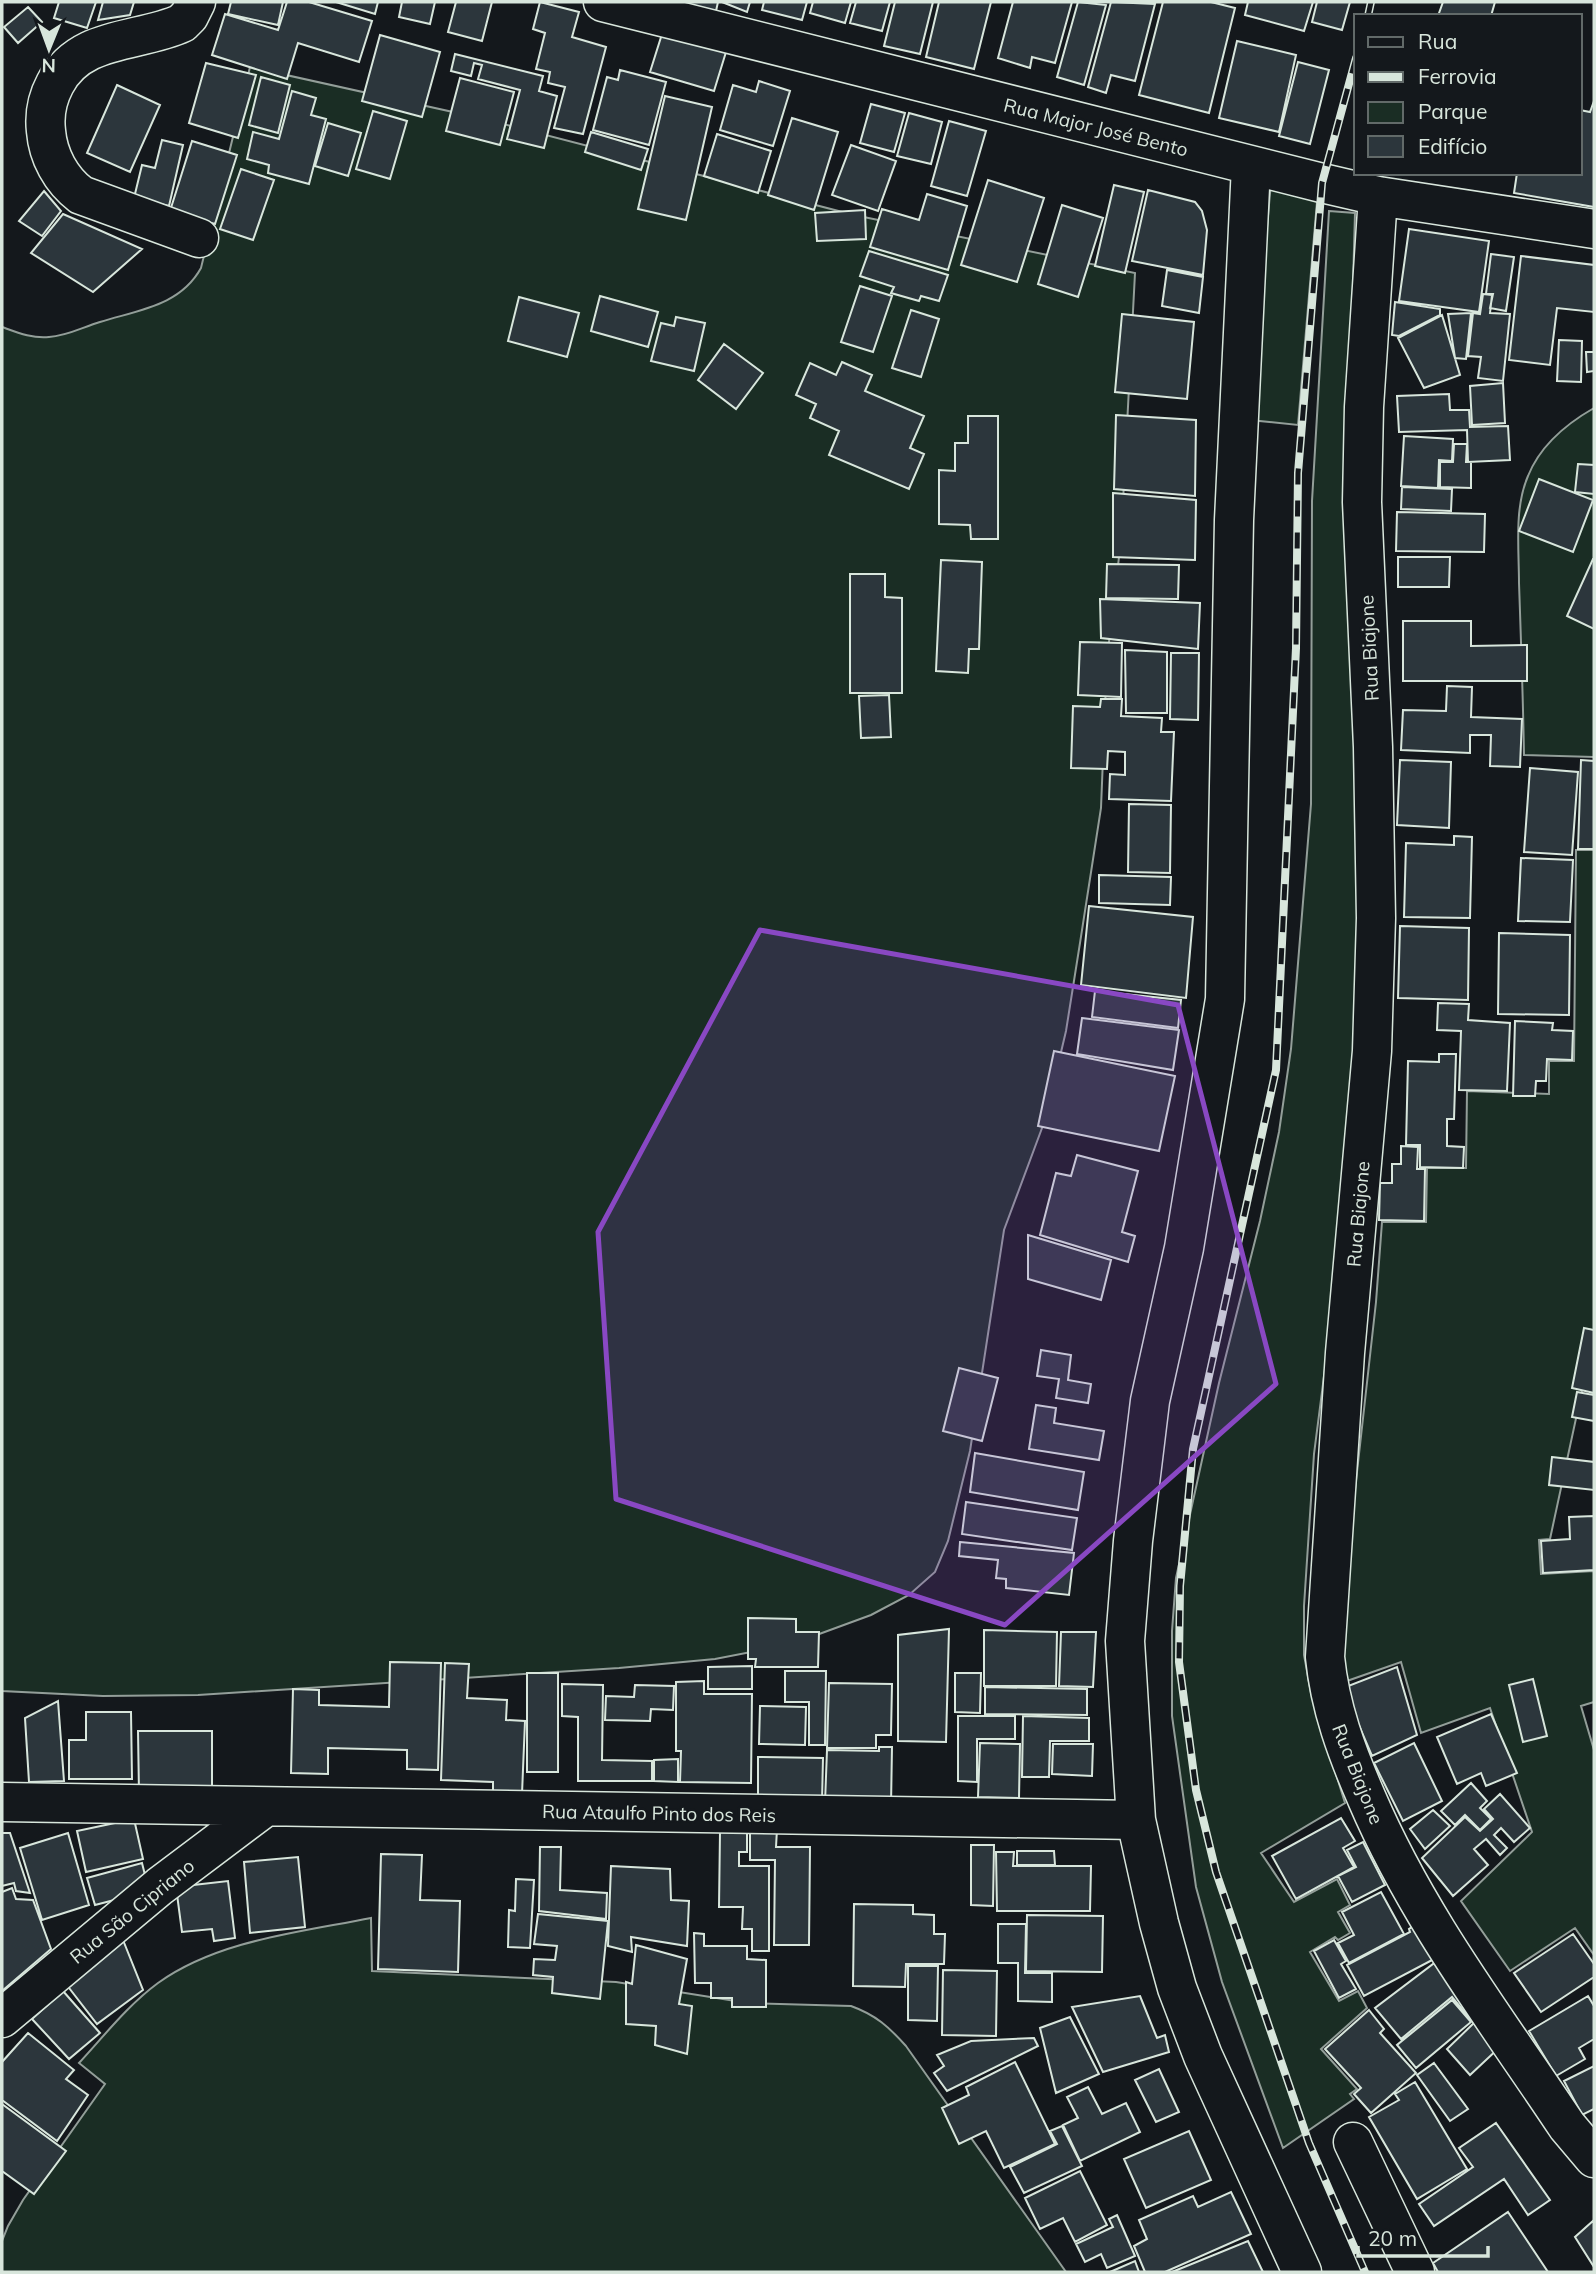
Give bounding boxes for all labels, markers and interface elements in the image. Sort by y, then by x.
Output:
north arrow [14,14,84,84]
legend [1354,14,1582,175]
text: Rua [1418,28,1457,54]
text: N [41,54,56,78]
text: Ferrovia [1418,63,1497,89]
street label: Rua Major José Bento [1001,92,1191,162]
text: Parque [1418,98,1487,124]
text: Edifício [1418,133,1487,159]
street label: Rua Biajone [1354,594,1384,702]
street label: Rua Biajone [1341,1160,1375,1268]
street label: Rua Biajone [1327,1720,1389,1828]
street label: Rua Ataulfo Pinto dos Reis [542,1799,776,1827]
street label: Rua São Cipriano [65,1853,199,1969]
scale bar [1358,2214,1488,2258]
text: 20 m [1368,2225,1417,2251]

